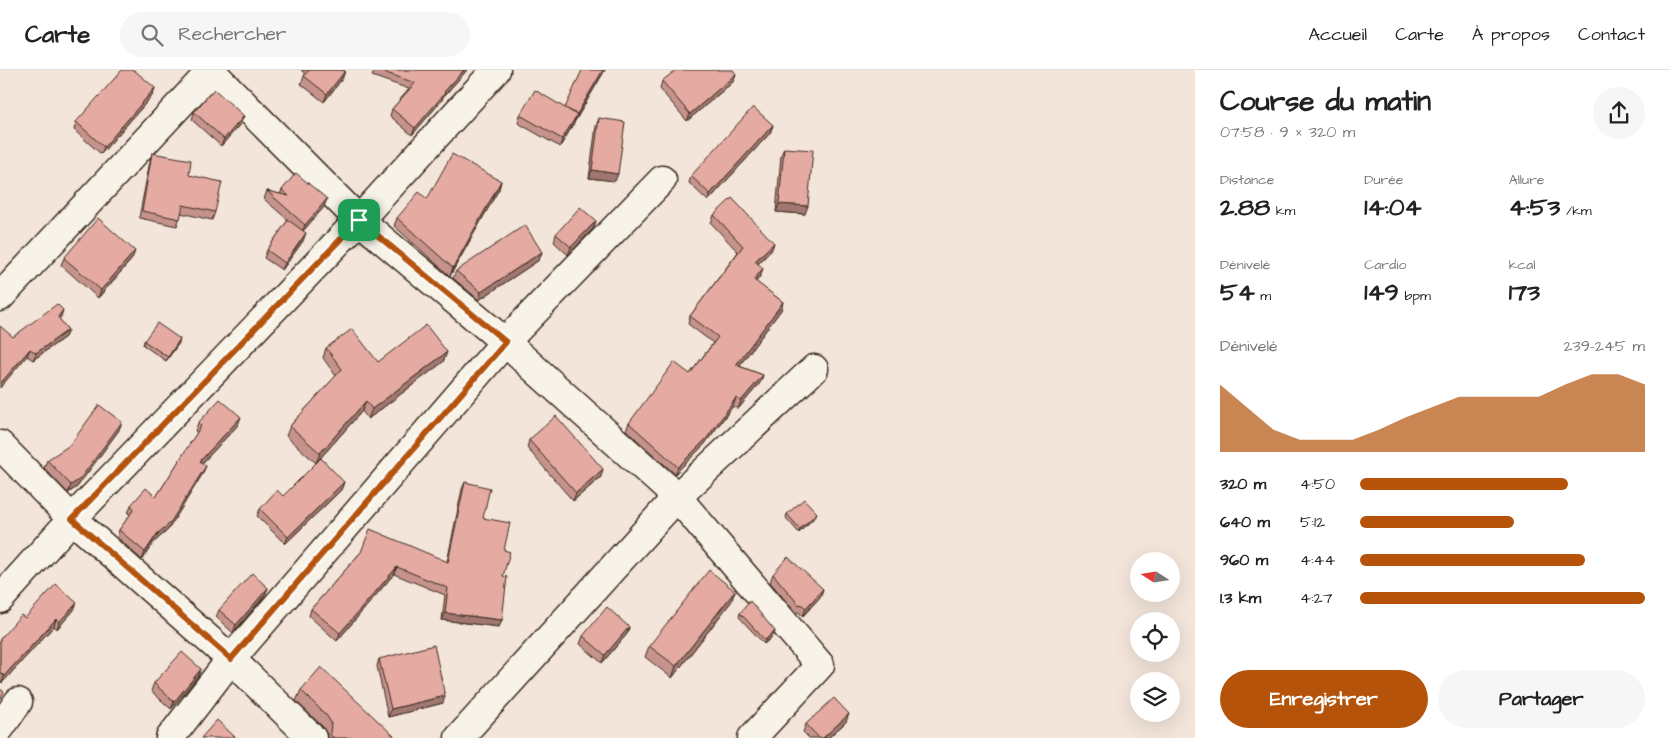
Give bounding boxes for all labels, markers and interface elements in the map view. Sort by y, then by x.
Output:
search box [120,12,470,57]
text: Carte [25,18,90,52]
icon: search [138,21,166,49]
text: Rechercher [178,21,286,48]
text: Accueil [1308,22,1367,47]
text: Carte [1395,22,1444,47]
text: À propos [1472,22,1550,47]
text: Contact [1578,22,1645,47]
text: Course du matin [1220,82,1431,121]
button: share [1593,87,1645,139]
text: 07:58 · 9 × 320 m [1220,121,1355,143]
text: Distance [1220,170,1274,190]
text: Durée [1364,170,1403,190]
text: Allure [1509,170,1544,190]
text: 2.88 [1220,190,1270,225]
text: 14:04 [1364,190,1422,225]
text: 4:53 [1509,190,1560,225]
pin [338,199,380,241]
text: km [1270,201,1295,221]
text: /km [1560,201,1592,221]
icon: arrive [345,206,373,234]
text: Dénivelé [1220,255,1270,275]
text: Cardio [1364,255,1406,275]
text: kcal [1509,255,1535,275]
text: 54 [1220,275,1255,310]
text: 149 [1364,275,1399,310]
text: 173 [1509,275,1540,310]
text: m [1255,286,1271,306]
text: bpm [1399,286,1431,306]
text: Dénivelé [1220,335,1278,357]
text: 239–245 m [1563,335,1645,357]
text: 320 m [1220,473,1266,495]
text: 4:50 [1300,473,1335,495]
text: 640 m [1220,511,1270,533]
text: 5:12 [1300,511,1325,533]
text: 960 m [1220,549,1268,571]
text: 4:44 [1300,549,1335,571]
north arrow [1130,552,1180,602]
map controls [1130,552,1180,722]
text: 1.3 km [1220,587,1261,609]
text: 4:27 [1300,587,1333,609]
button: locate [1130,612,1180,662]
button: Enregistrer [1220,670,1428,728]
button: Partager [1438,670,1645,728]
button: layers [1130,672,1180,722]

